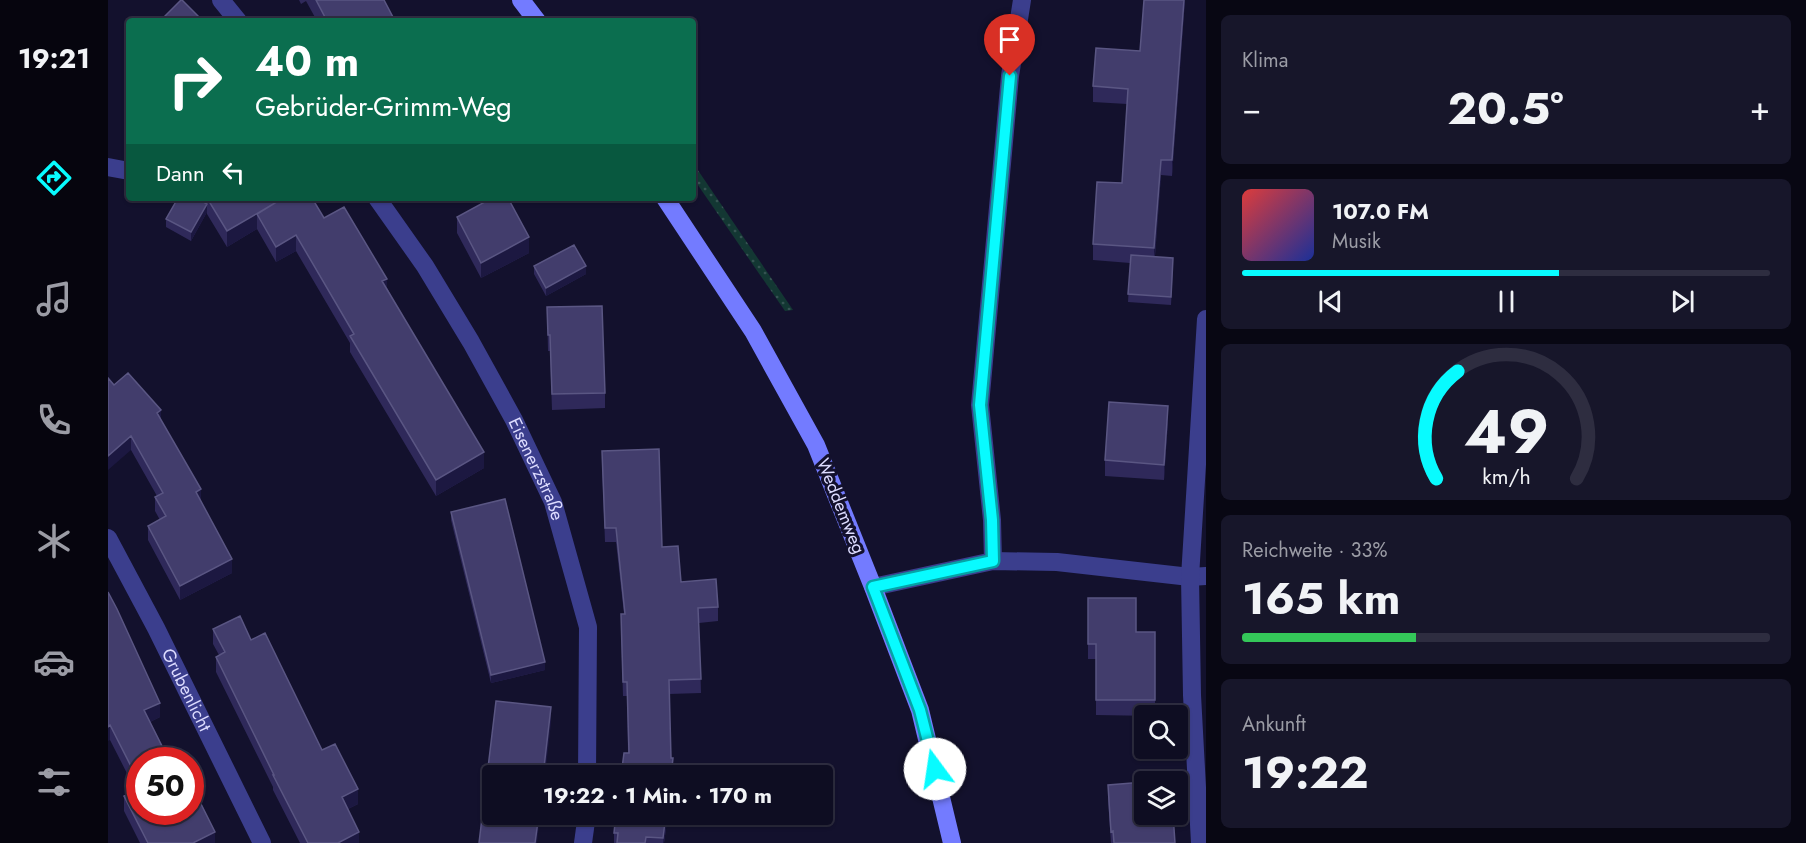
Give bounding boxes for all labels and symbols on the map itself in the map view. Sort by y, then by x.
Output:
pin [984,14,1035,76]
street label: Eisenerzstraße [502,413,570,523]
street label: Weddemweg [810,454,872,558]
street label: Grubenlicht [155,644,218,737]
position arrow [903,737,967,801]
speed limit sign: 50 [126,747,204,825]

